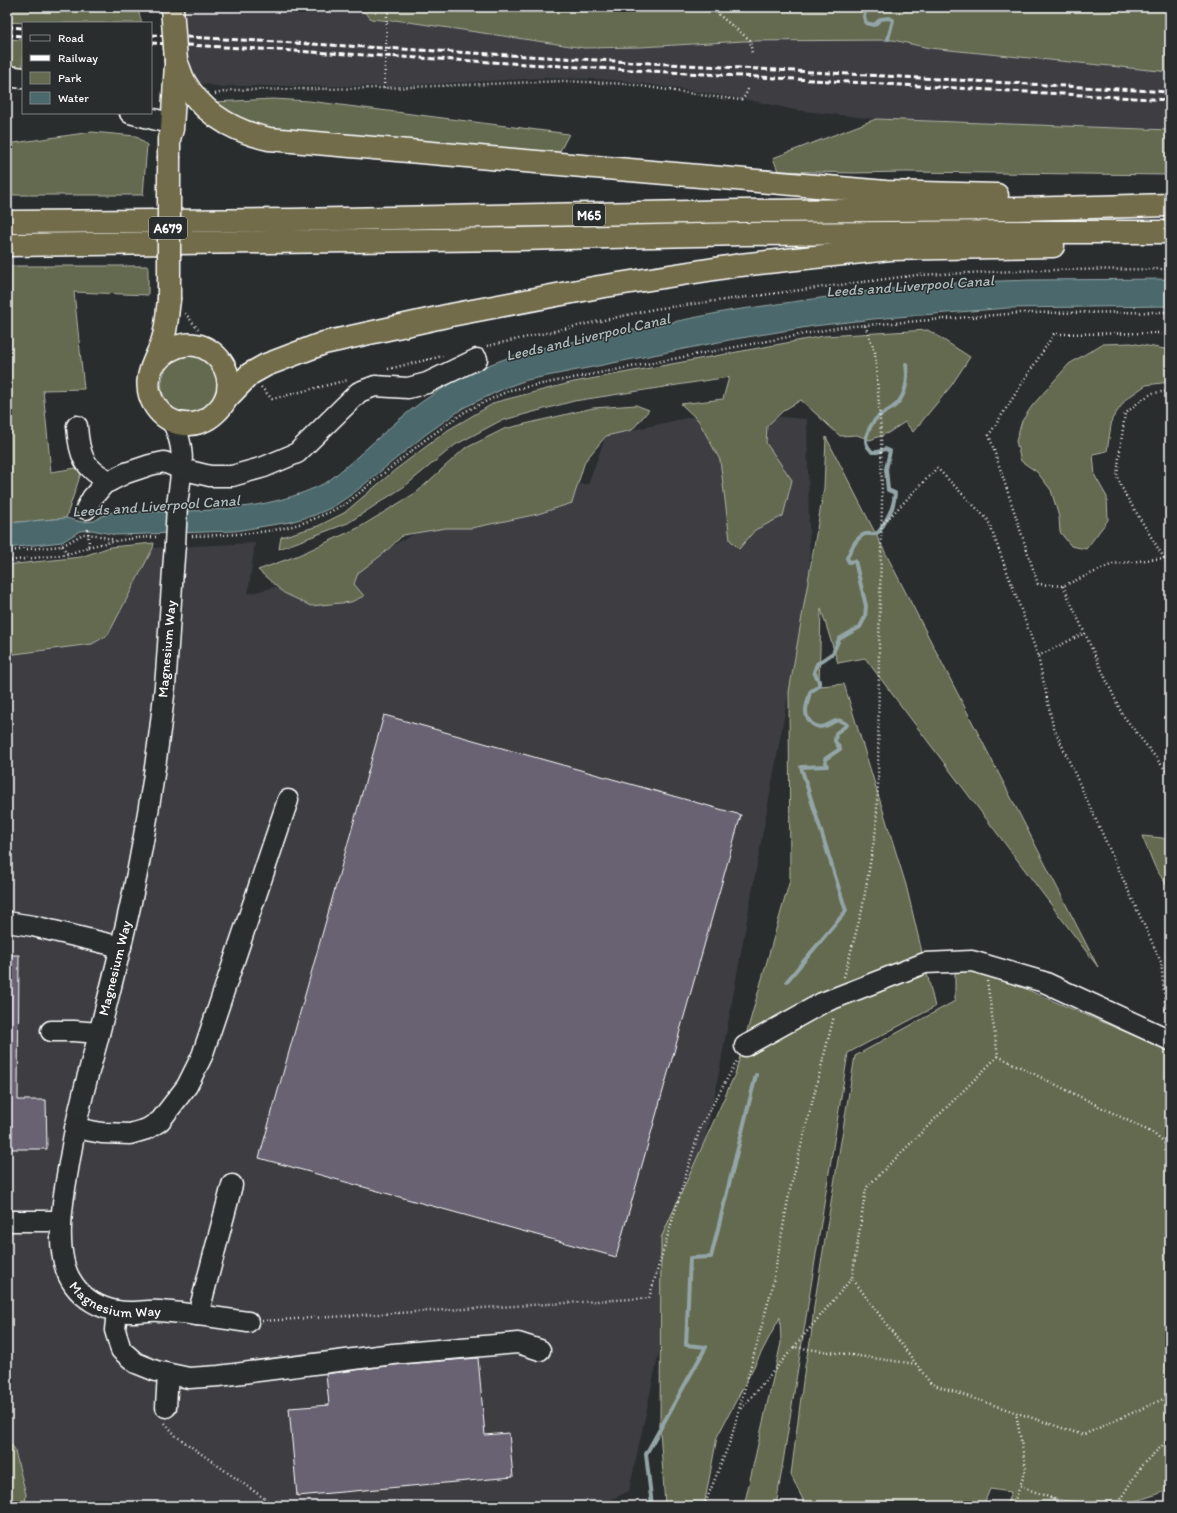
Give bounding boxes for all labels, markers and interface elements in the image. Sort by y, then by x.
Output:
legend [22,22,152,114]
text: Road [58,31,84,45]
text: Railway [58,51,98,65]
text: Park [58,71,82,85]
text: Water [58,91,89,105]
road number: M65 [573,204,605,226]
road number: A679 [149,217,187,239]
water label: Leeds and Liverpool Canal [826,271,996,301]
water label: Leeds and Liverpool Canal [504,309,674,365]
water label: Leeds and Liverpool Canal [72,491,242,521]
street label: Magnesium Way [154,599,180,698]
street label: Magnesium Way [95,918,135,1017]
street label: Magnesium Way [66,1278,162,1321]

